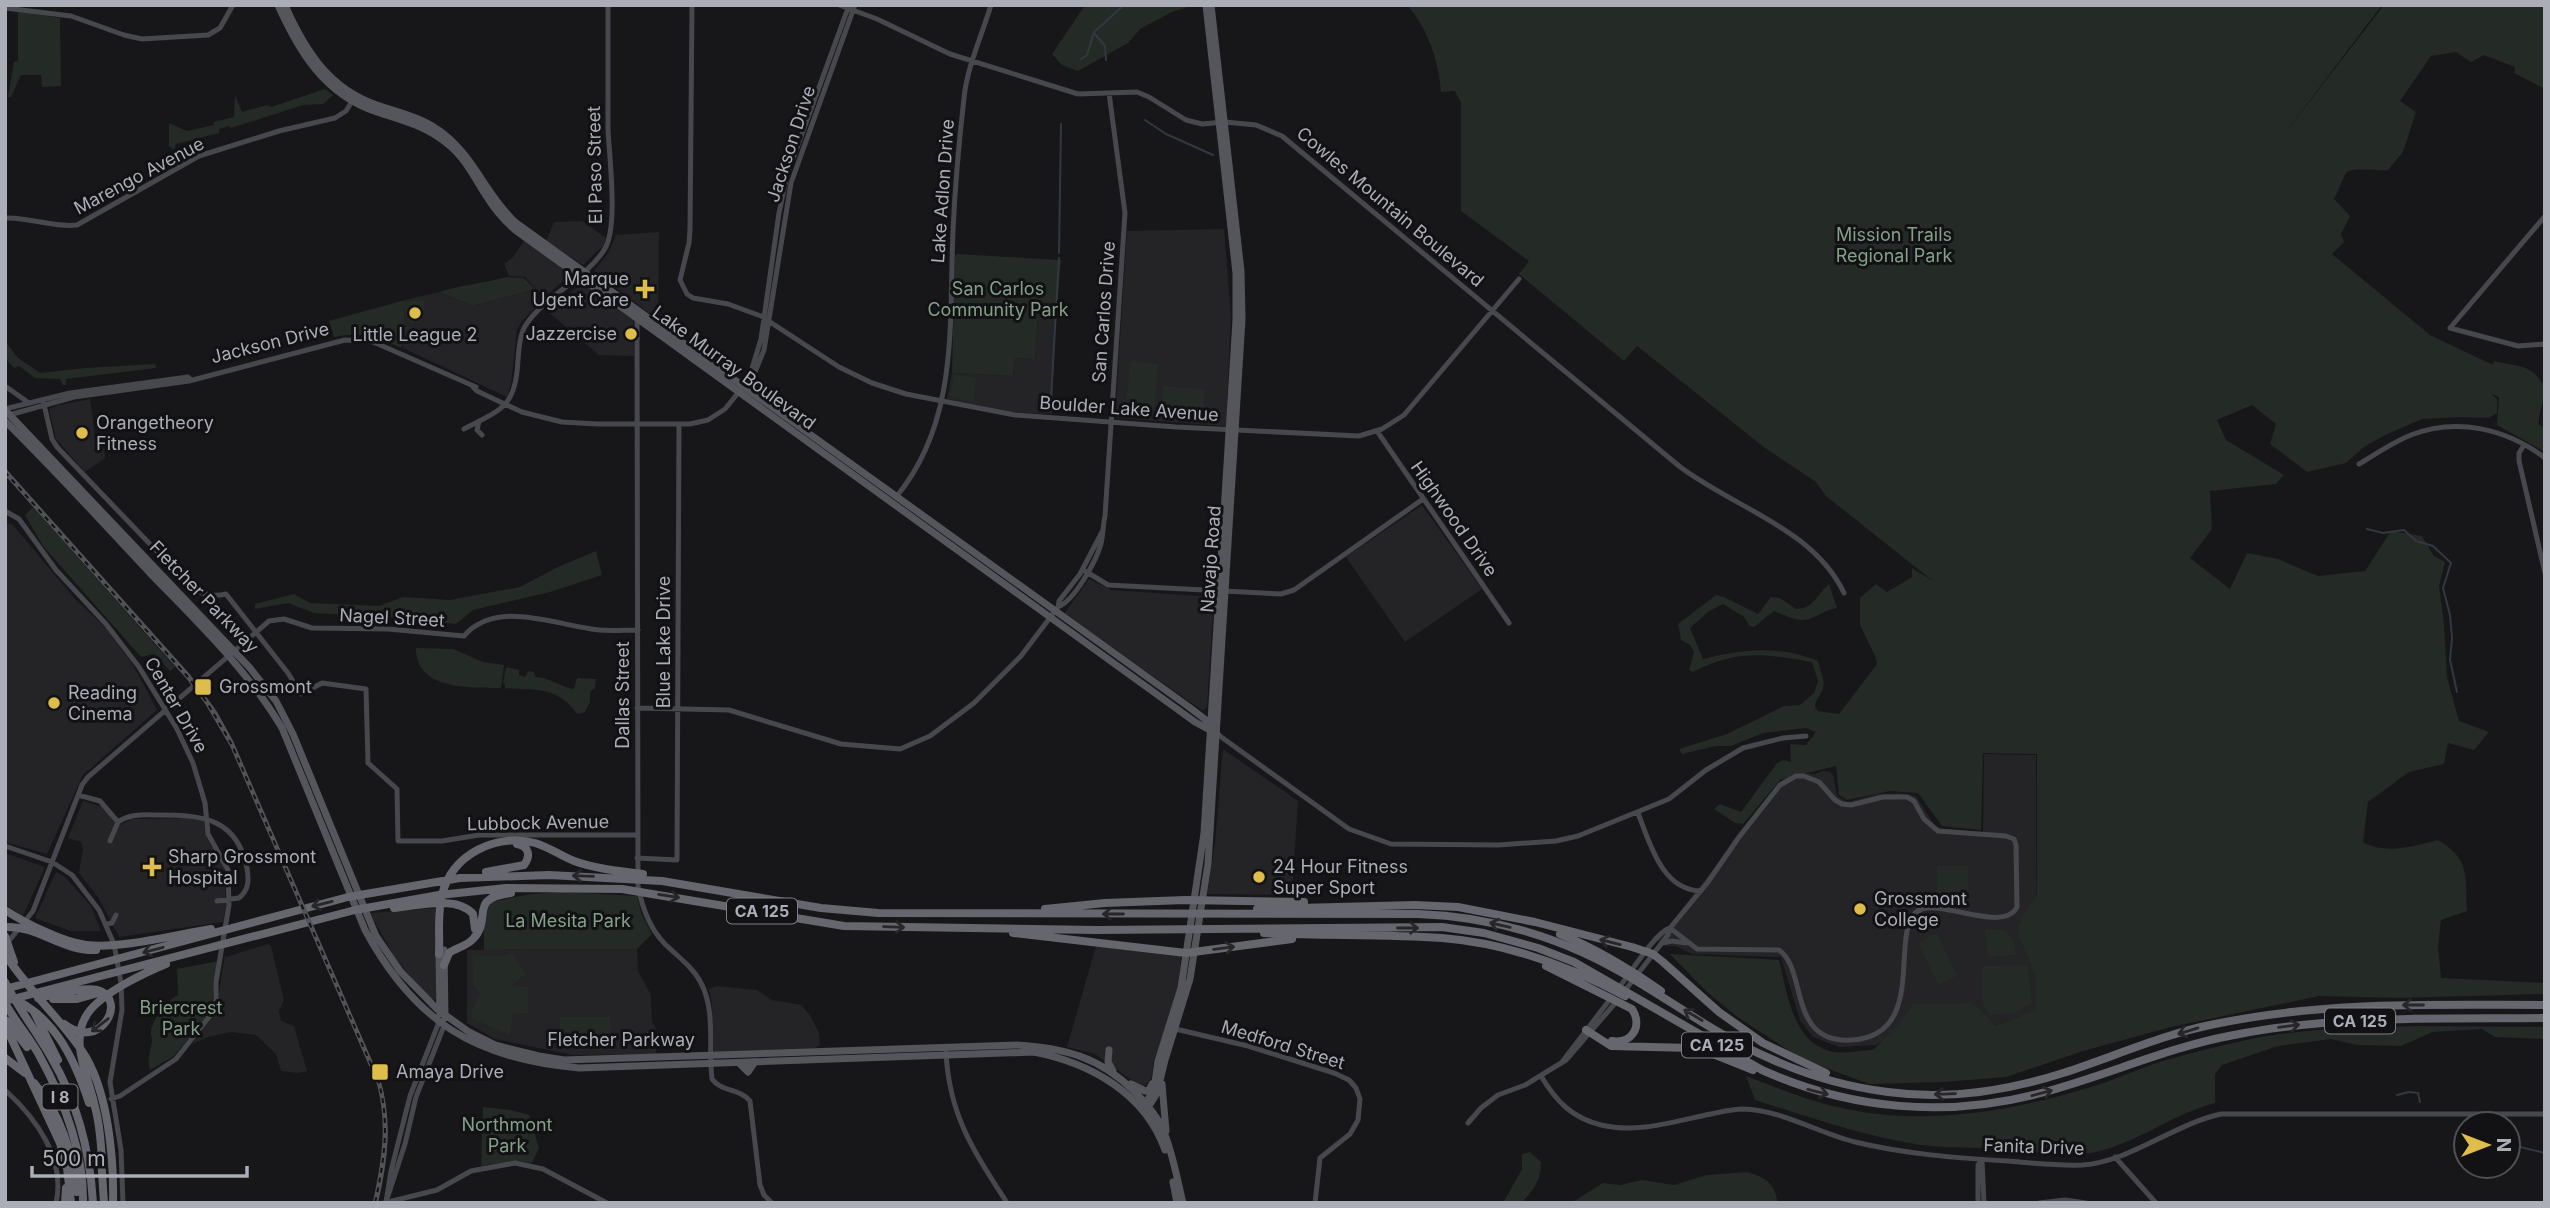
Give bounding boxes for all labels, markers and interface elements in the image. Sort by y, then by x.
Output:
street label: Jackson Drive [762,83,819,205]
street label: El Paso Street [583,106,606,224]
street label: Lake Adlon Drive [927,118,958,264]
street label: Cowles Mountain Boulevard [1293,122,1488,291]
street label: Marengo Avenue [70,132,207,219]
park label: Mission Trails Regional Park [1836,224,1952,266]
street label: San Carlos Drive [1088,240,1119,384]
place label: Marque Ugent Care [532,268,629,310]
park label: San Carlos Community Park [927,278,1069,320]
marker: Marque Ugent Care [635,279,655,299]
street label: Lake Murray Boulevard [649,301,820,434]
marker: Little League 2 [407,305,423,321]
street label: Jackson Drive [209,318,331,367]
place label: Jazzercise [525,323,617,344]
place label: Little League 2 [353,324,477,345]
marker: Jazzercise [623,326,639,342]
street label: Boulder Lake Avenue [1039,392,1219,425]
place label: Orangetheory Fitness [96,412,214,454]
marker: Orangetheory Fitness [74,425,90,441]
street label: Highwood Drive [1407,457,1502,581]
street label: Navajo Road [1196,505,1225,613]
street label: Fletcher Parkway [146,536,263,657]
street label: Blue Lake Drive [653,576,674,708]
street label: Nagel Street [339,604,445,631]
street label: Dallas Street [612,641,633,749]
street label: Center Drive [141,653,212,756]
place label: Grossmont [219,676,312,697]
marker: Grossmont [193,677,213,697]
place label: Reading Cinema [68,682,137,724]
marker: Reading Cinema [46,695,62,711]
street label: Lubbock Avenue [467,811,609,834]
place label: Sharp Grossmont Hospital [168,846,316,888]
place label: 24 Hour Fitness Super Sport [1273,856,1408,898]
marker: Sharp Grossmont Hospital [142,857,162,877]
one-way arrow [572,869,595,882]
marker: 24 Hour Fitness Super Sport [1251,869,1267,885]
place label: Grossmont College [1874,888,1967,930]
one-way arrow [657,890,680,903]
one-way arrow [311,898,333,911]
road number: CA 125 [727,898,797,923]
marker: Grossmont College [1852,901,1868,917]
one-way arrow [1102,907,1125,921]
park label: La Mesita Park [505,910,631,931]
one-way arrow [1489,917,1512,931]
one-way arrow [882,920,905,934]
one-way arrow [1396,921,1419,935]
one-way arrow [1599,935,1622,948]
one-way arrow [1212,941,1235,954]
one-way arrow [142,944,165,957]
park label: Briercrest Park [140,997,223,1039]
one-way arrow [2402,999,2425,1012]
one-way arrow [1683,1008,1703,1022]
road number: CA 125 [2325,1009,2395,1034]
street label: Medford Street [1219,1016,1348,1073]
one-way arrow [90,1017,109,1032]
one-way arrow [2277,1019,2299,1032]
one-way arrow [2177,1026,2199,1039]
street label: Fletcher Parkway [547,1029,695,1050]
road number: CA 125 [1682,1032,1752,1058]
place label: Amaya Drive [396,1061,504,1082]
marker: Amaya Drive [370,1062,390,1082]
road number: I 8 [42,1084,78,1110]
one-way arrow [2031,1085,2053,1098]
one-way arrow [1806,1086,1829,1099]
one-way arrow [1934,1087,1957,1101]
north arrow [2452,1110,2522,1180]
park label: Northmont Park [461,1114,553,1156]
scale bar [32,1134,247,1178]
street label: Fanita Drive [1983,1134,2085,1159]
text: N [2492,1138,2515,1152]
text: 500 m [42,1146,106,1171]

